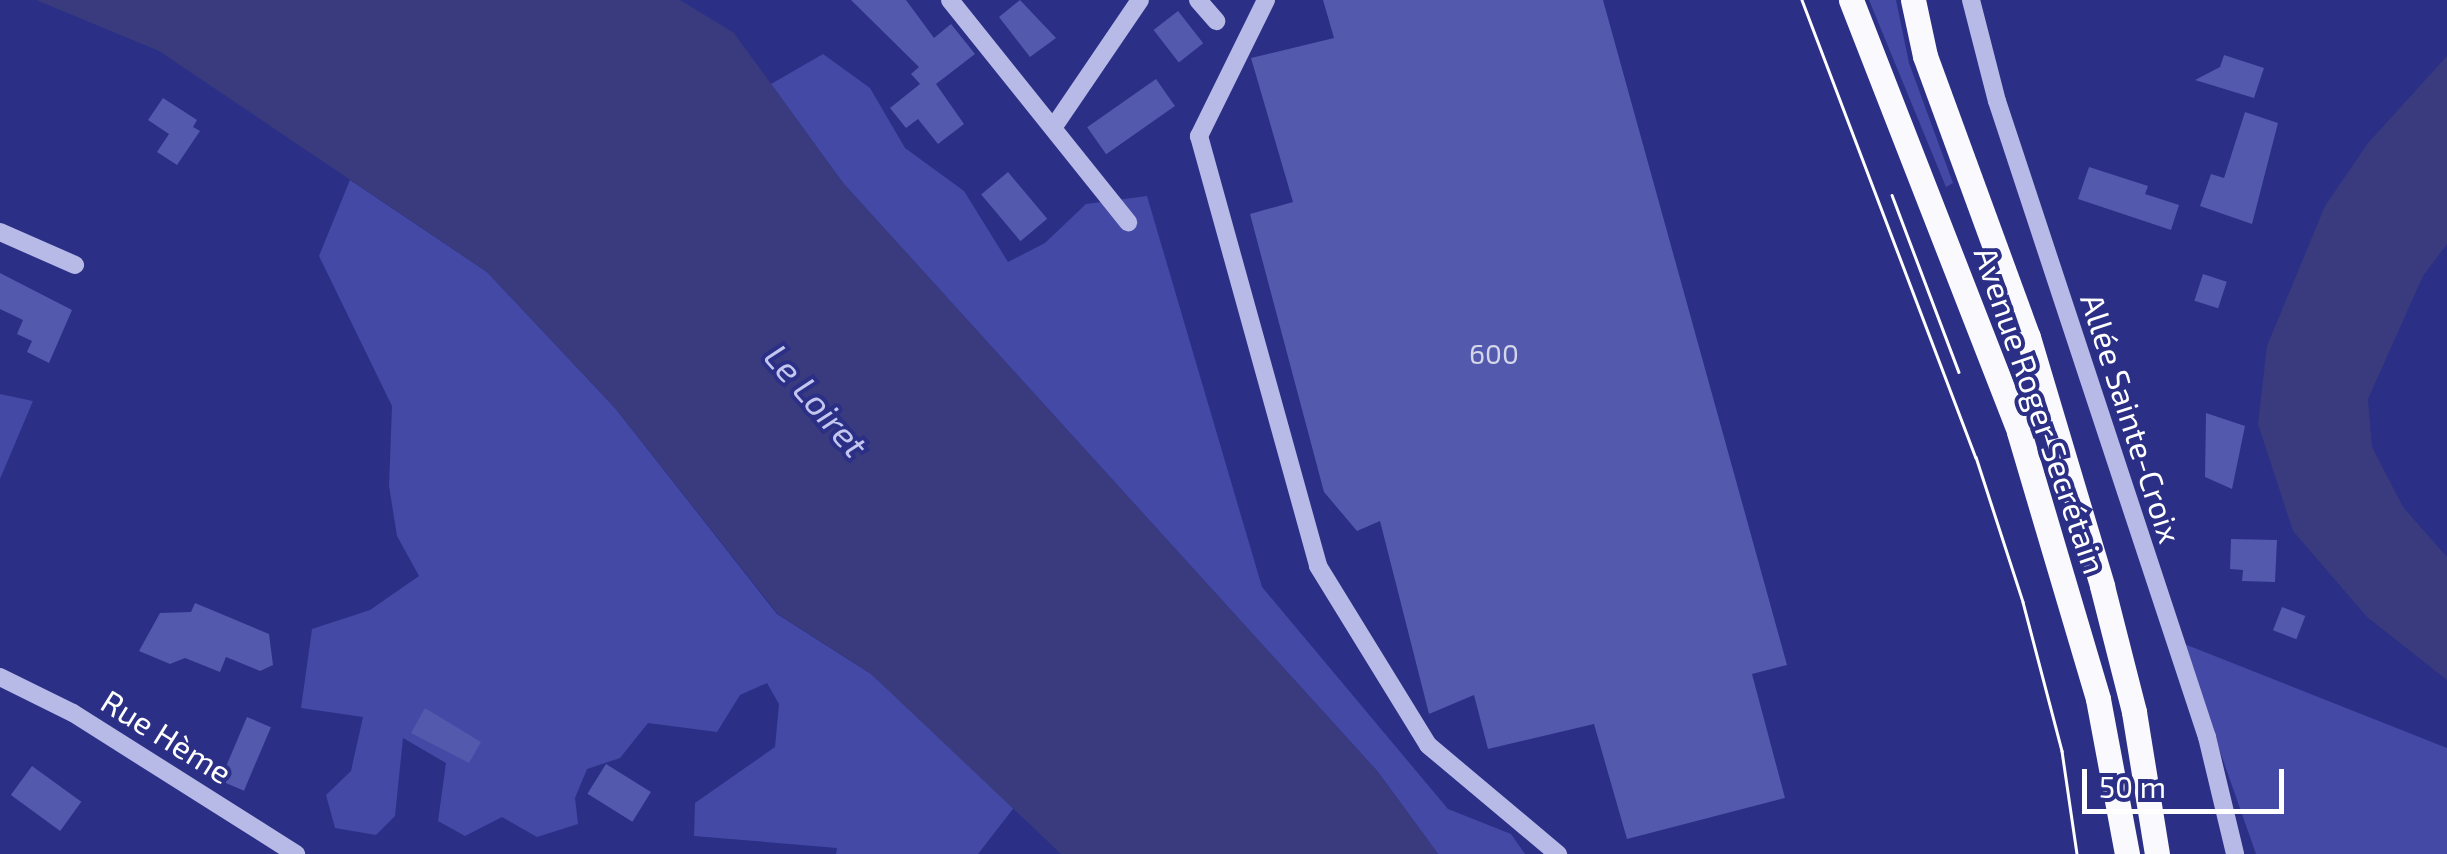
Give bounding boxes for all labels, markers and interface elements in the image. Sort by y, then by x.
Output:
street label: Avenue Roger Secrétain [1967,241,2115,579]
street label: Allée Sainte-Croix [2074,288,2190,548]
water label: Le Loiret [757,335,877,465]
house number: 600 [1469,336,1519,370]
street label: Rue Hème [95,681,239,791]
scale bar [2087,749,2290,811]
text: 50 m [2099,768,2166,804]

